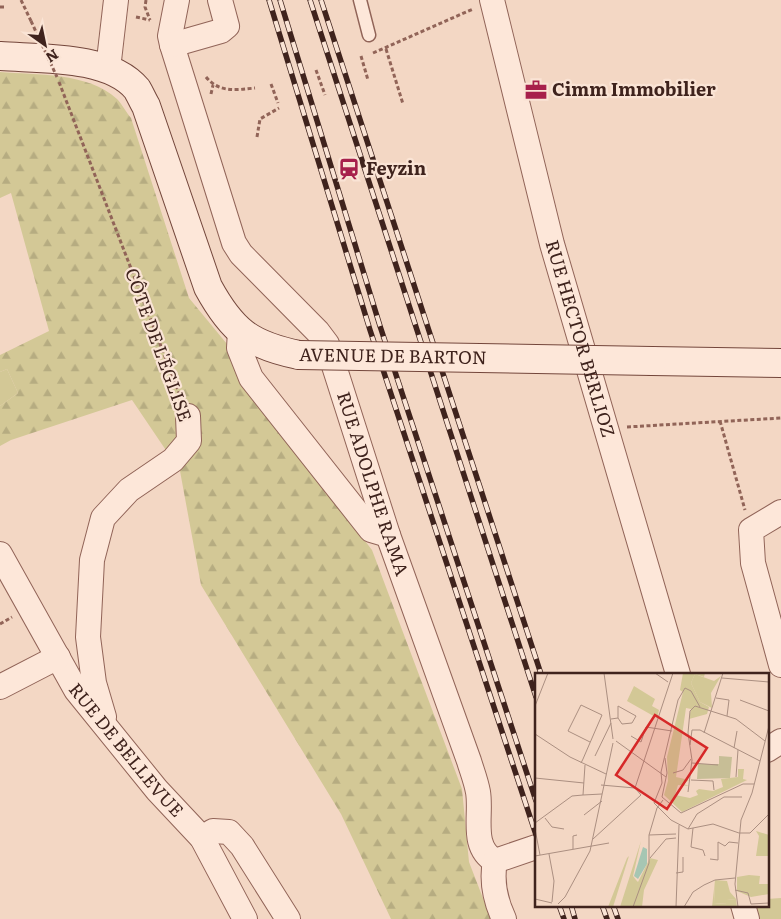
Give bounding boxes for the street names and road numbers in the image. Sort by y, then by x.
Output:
street label: RUE HECTOR BERLIOZ [540,236,623,440]
street label: CÔTE DE L'ÉGLISE [119,264,200,425]
street label: AVENUE DE BARTON [299,340,487,370]
street label: RUE ADOLPHE RAMA [331,388,417,579]
street label: RUE DE BELLEVUE [63,676,191,822]

